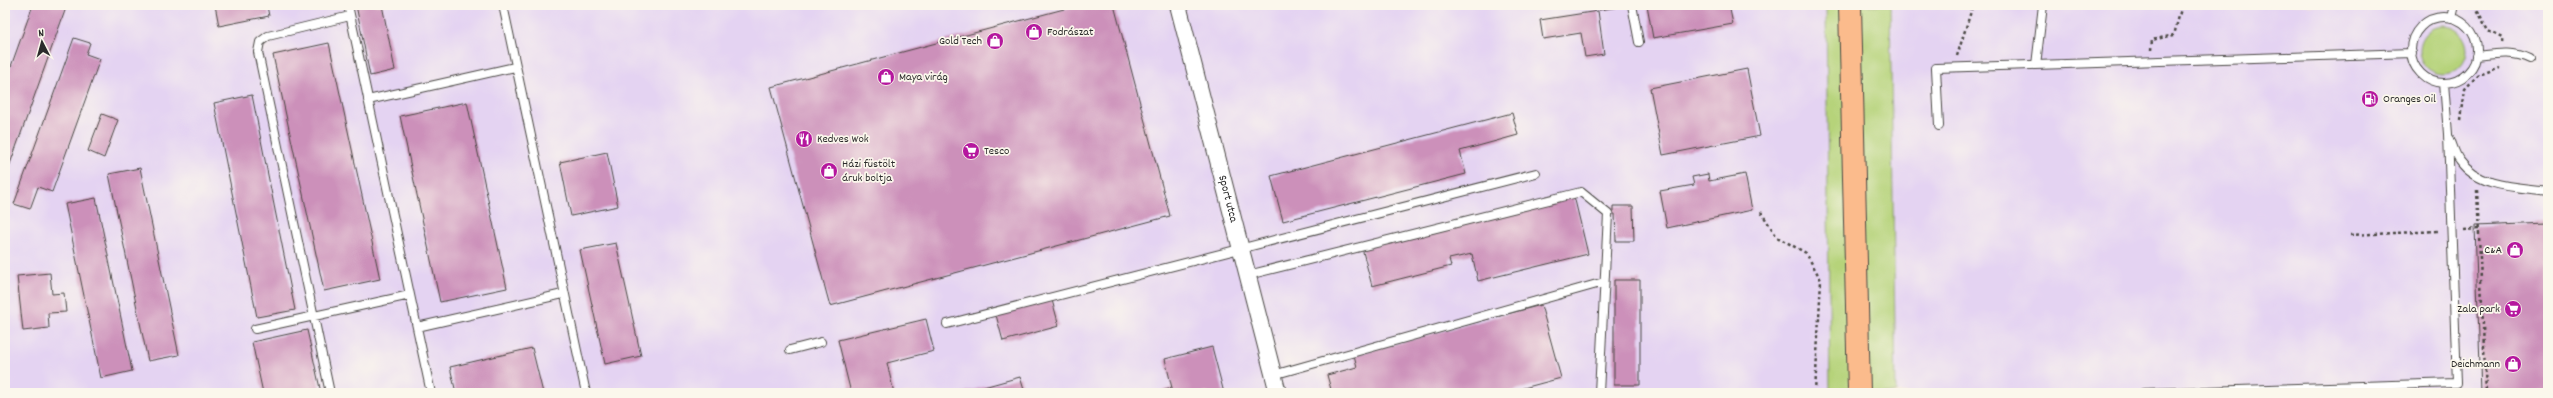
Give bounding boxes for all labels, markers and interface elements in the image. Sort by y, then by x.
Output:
north arrow [22,22,62,62]
shop icon: Fodrászat [1024,22,1044,42]
place label: Fodrászat [1047,24,1094,41]
text: N [38,26,45,42]
shop icon: Gold Tech [985,31,1005,51]
place label: Gold Tech [939,33,982,50]
shop icon: Maya virág [876,67,896,87]
place label: Maya virág [899,69,948,86]
fuel station icon: Oranges Oil [2360,89,2380,109]
place label: Oranges Oil [2383,91,2436,108]
restaurant icon: Kedves Wok [794,129,814,149]
place label: Kedves Wok [817,131,869,148]
supermarket icon: Tesco [961,141,981,161]
place label: Tesco [984,143,1009,160]
place label: Házi füstölt áruk boltja [842,156,896,187]
shop icon: Házi füstölt áruk boltja [819,161,839,181]
street label: Sport utca [1214,173,1242,224]
shop icon: C&A [2505,240,2525,260]
place label: C&A [2484,242,2502,259]
supermarket icon: Zala park [2503,299,2523,319]
place label: Zala park [2457,301,2500,318]
shop icon: Deichmann [2503,354,2523,374]
place label: Deichmann [2451,356,2500,373]

